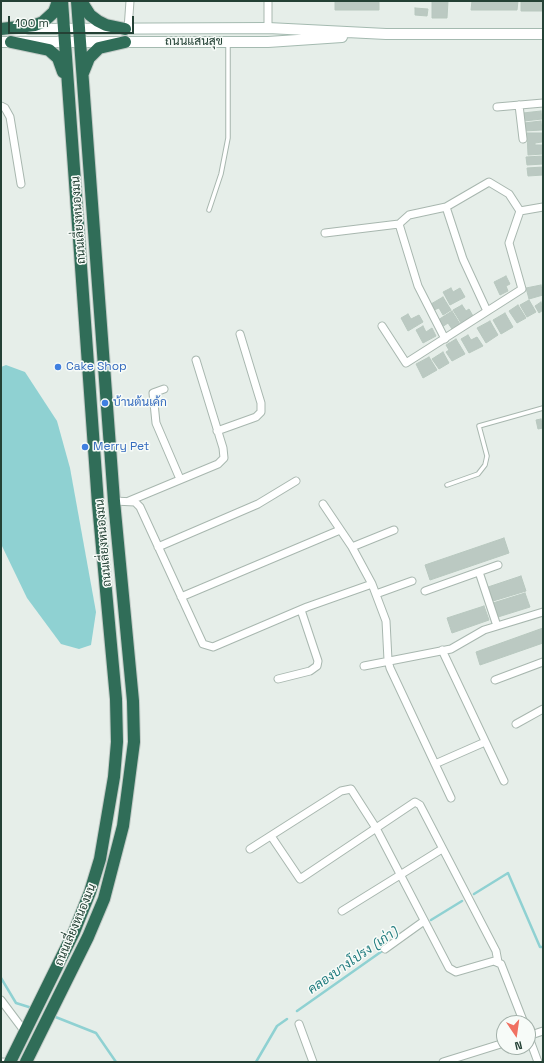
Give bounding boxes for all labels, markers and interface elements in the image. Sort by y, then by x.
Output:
scale bar [10,8,136,34]
text: 100 m [15,15,49,31]
street label: ถนนแสนสุข [165,35,223,49]
street label: ถนนเลี่ยงหนองมน [69,176,89,264]
place label: Cake Shop [66,360,127,374]
marker: Cake Shop [53,362,63,372]
place label: บ้านต้นเค้ก [113,396,167,410]
marker: บ้านต้นเค้ก [100,398,110,408]
place label: Merry Pet [93,440,149,454]
marker: Merry Pet [80,442,90,452]
street label: ถนนเลี่ยงหนองมน [93,499,115,587]
street label: ถนนเลี่ยงหนองมน [52,882,100,968]
water label: คลองบางโปรง (เก่า) [305,924,401,998]
north arrow [496,1015,536,1055]
text: N [513,1038,524,1053]

